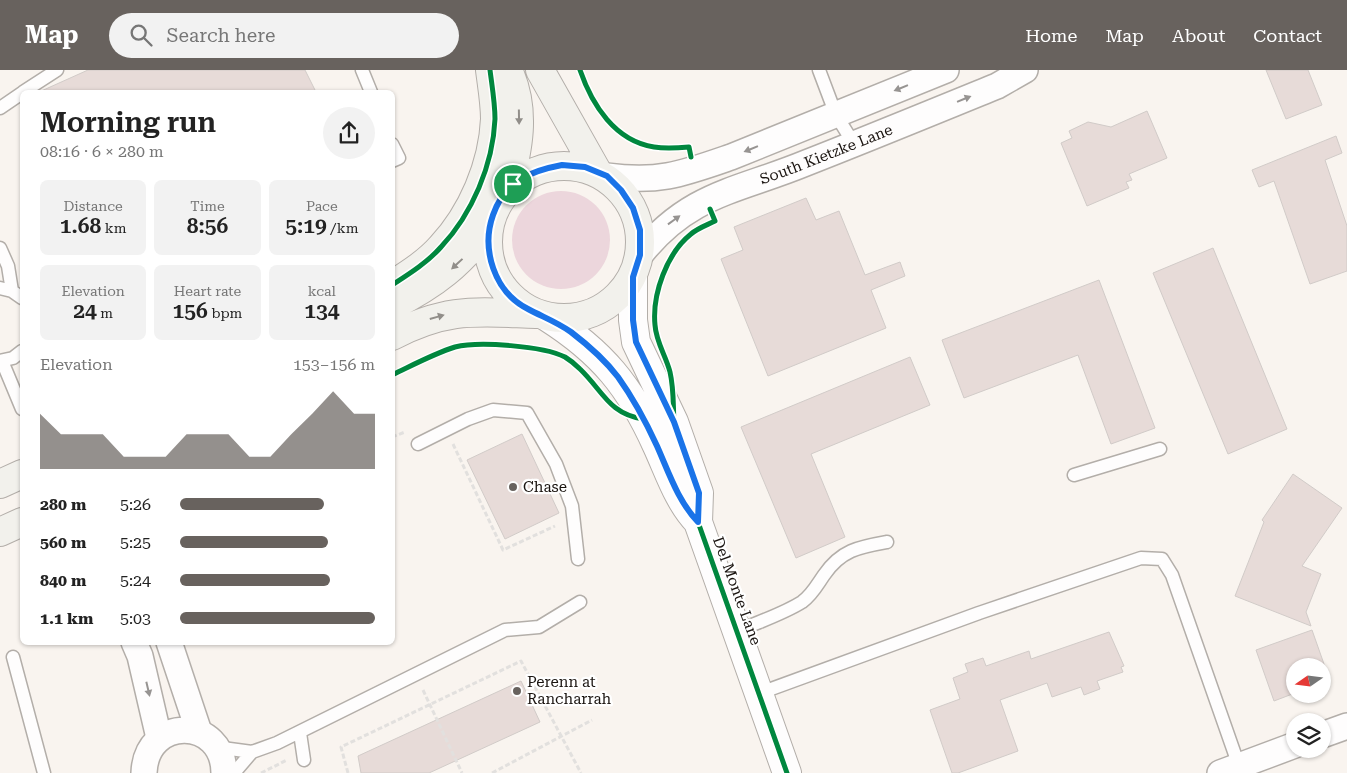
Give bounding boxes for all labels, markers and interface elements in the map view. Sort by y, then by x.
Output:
search box [109,13,459,58]
text: Map [25,21,79,49]
icon: search [127,21,155,49]
text: Search here [167,24,275,47]
text: Home [1025,25,1077,46]
text: Map [1105,25,1144,46]
text: About [1172,25,1225,46]
text: Contact [1253,25,1322,46]
one-way arrow [894,85,908,93]
one-way arrow [957,95,971,103]
text: Morning run [40,106,216,139]
button: share [323,107,375,159]
one-way arrow [515,109,523,125]
street label: South Kietzke Lane [757,120,895,188]
text: 08:16 · 6 × 280 m [40,142,164,161]
one-way arrow [744,146,758,154]
pin [492,163,534,205]
icon: arrive [499,170,527,198]
text: Distance [64,198,123,214]
text: Time [190,198,225,214]
text: Pace [306,198,338,214]
text: 1.68 [60,214,101,238]
text: 8:56 [187,214,228,238]
text: 5:19 [285,214,327,238]
one-way arrow [667,215,681,225]
text: km [101,220,127,236]
text: /km [327,220,358,236]
one-way arrow [452,258,464,270]
text: Elevation [61,283,125,299]
text: Heart rate [174,283,241,299]
text: kcal [308,283,336,299]
text: 24 [73,299,97,323]
text: 156 [173,299,208,323]
text: 134 [304,299,339,323]
text: m [97,305,113,321]
text: bpm [208,305,242,321]
one-way arrow [430,313,445,321]
text: Elevation [40,355,113,374]
text: 153–156 m [293,355,375,374]
place label: Chase [523,478,567,496]
marker: Chase [507,481,519,493]
text: 280 m [40,495,86,514]
text: 5:26 [120,495,151,514]
text: 560 m [40,533,86,552]
text: 5:25 [120,533,151,552]
street label: Del Monte Lane [709,534,765,648]
text: 840 m [40,571,86,590]
text: 5:24 [120,571,151,590]
text: 1.1 km [40,609,93,628]
text: 5:03 [120,609,151,628]
north arrow [1286,658,1331,702]
map controls [1286,658,1331,758]
place label: Perenn at Rancharrah [527,673,612,708]
one-way arrow [144,681,152,696]
marker: Perenn at Rancharrah [511,685,523,697]
button: layers [1286,713,1331,758]

